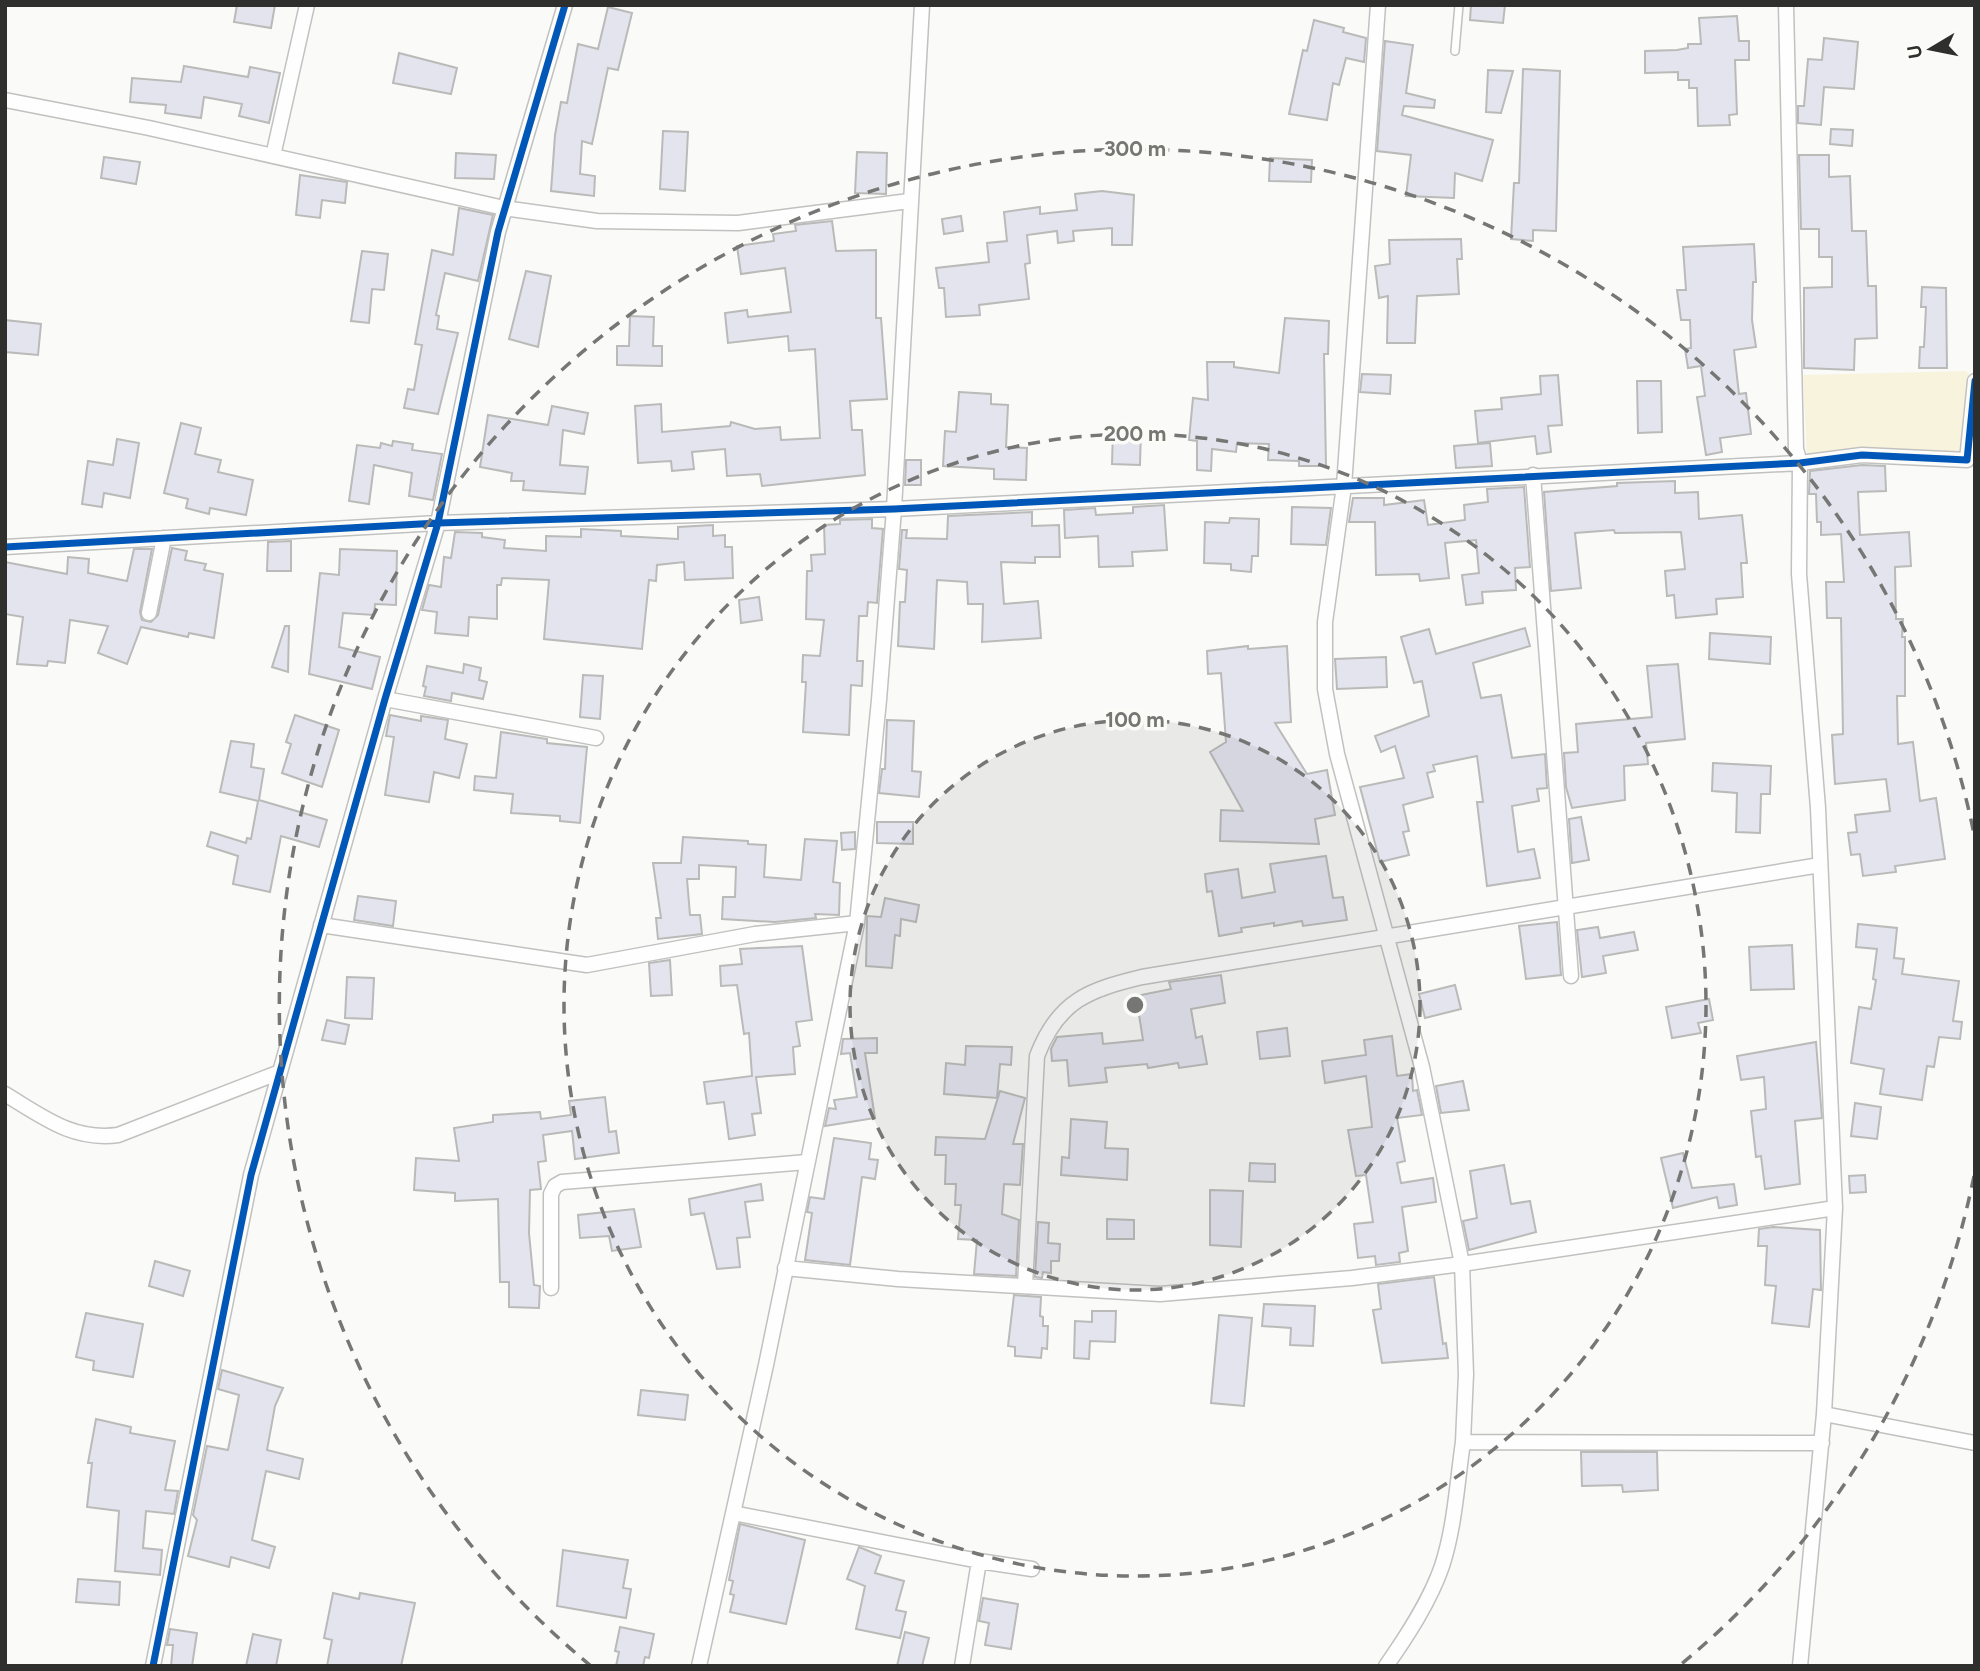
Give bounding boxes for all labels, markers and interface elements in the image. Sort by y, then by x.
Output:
north arrow [1896,14,1966,84]
text: U [1902,43,1927,60]
text: 300 m [1104,136,1166,161]
text: 200 m [1104,421,1166,446]
text: 100 m [1105,707,1165,732]
centre of rings [1123,993,1147,1017]

